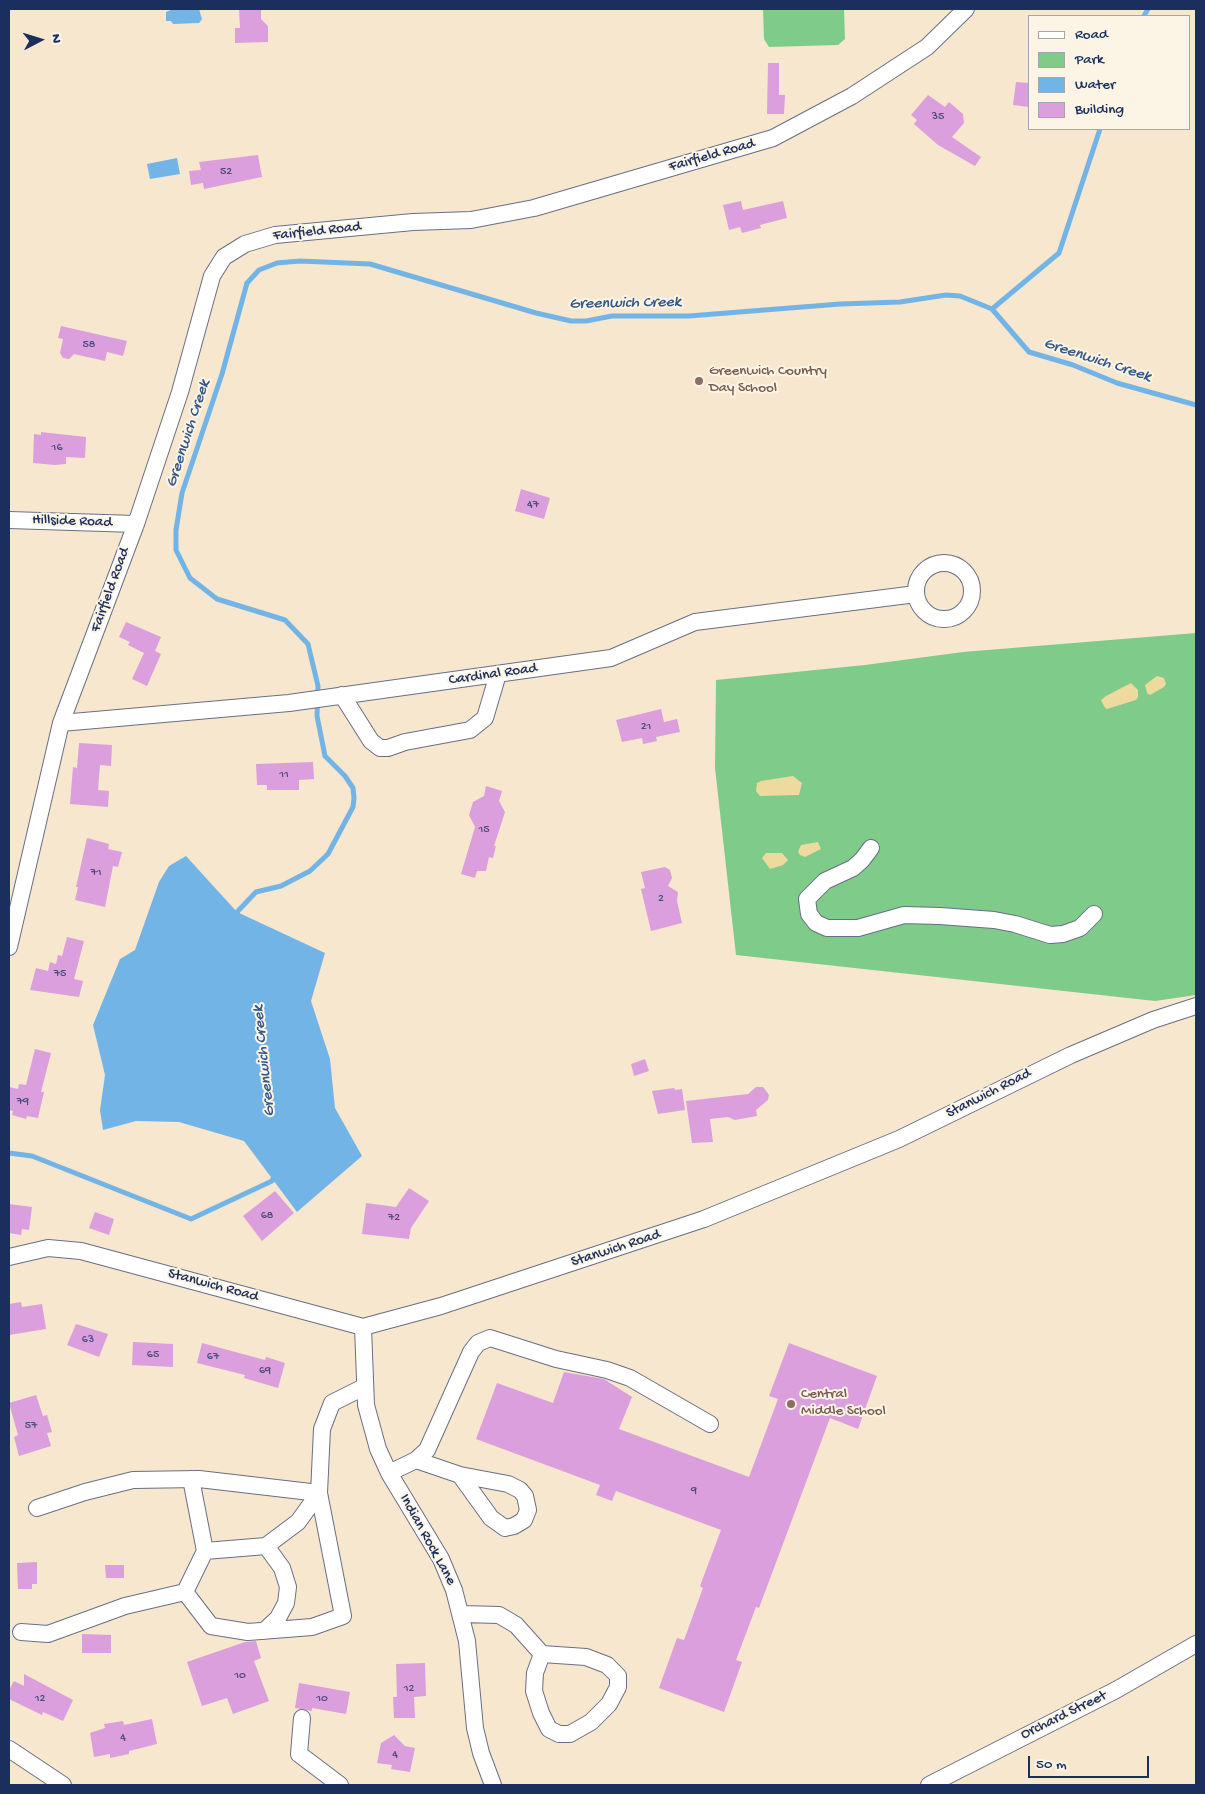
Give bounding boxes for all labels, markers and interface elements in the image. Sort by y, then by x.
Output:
north arrow [15,15,65,65]
legend [1028,15,1190,130]
text: Road [1075,26,1108,44]
text: N [47,33,64,44]
text: Park [1075,51,1104,69]
text: Water [1075,76,1115,94]
text: Building [1075,101,1124,119]
house number: 35 [932,110,944,124]
street label: Fairfield Road [667,135,757,177]
house number: 52 [220,165,232,179]
street label: Fairfield Road [272,218,362,246]
water label: Greenwich Creek [569,293,681,315]
water label: Greenwich Creek [1041,335,1153,387]
house number: 58 [83,338,95,352]
place label: Greenwich Country Day School [709,363,827,398]
marker: Greenwich Country Day School [693,375,705,387]
water label: Greenwich Creek [163,378,215,490]
house number: 16 [52,441,62,455]
house number: 47 [527,498,539,512]
street label: Hillside Road [32,512,112,532]
street label: Fairfield Road [87,545,135,635]
street label: Cardinal Road [448,660,538,690]
house number: 21 [641,720,651,734]
house number: 11 [279,768,289,782]
house number: 15 [478,823,490,837]
house number: 71 [90,866,102,880]
house number: 2 [658,892,664,906]
house number: 75 [54,967,66,981]
water label: Greenwich Creek [250,1005,280,1117]
street label: Stanwich Road [944,1065,1034,1123]
house number: 79 [17,1095,29,1109]
house number: 68 [261,1209,273,1223]
house number: 72 [388,1211,400,1225]
street label: Stanwich Road [569,1226,663,1272]
street label: Stanwich Road [166,1265,260,1307]
house number: 63 [82,1333,94,1347]
house number: 65 [147,1348,159,1362]
house number: 67 [207,1350,219,1364]
house number: 69 [259,1364,271,1378]
place label: Central Middle School [801,1386,886,1421]
marker: Central Middle School [785,1398,797,1410]
house number: 57 [25,1419,37,1433]
house number: 9 [691,1484,697,1498]
street label: Indian Rock Lane [395,1491,459,1589]
house number: 10 [234,1669,246,1683]
house number: 12 [404,1682,414,1696]
street label: Orchard Street [1018,1687,1110,1745]
house number: 12 [35,1692,45,1706]
house number: 10 [316,1692,328,1706]
house number: 4 [120,1731,126,1745]
scale bar [1030,1746,1151,1778]
house number: 4 [392,1748,398,1762]
text: 50 m [1036,1756,1067,1774]

